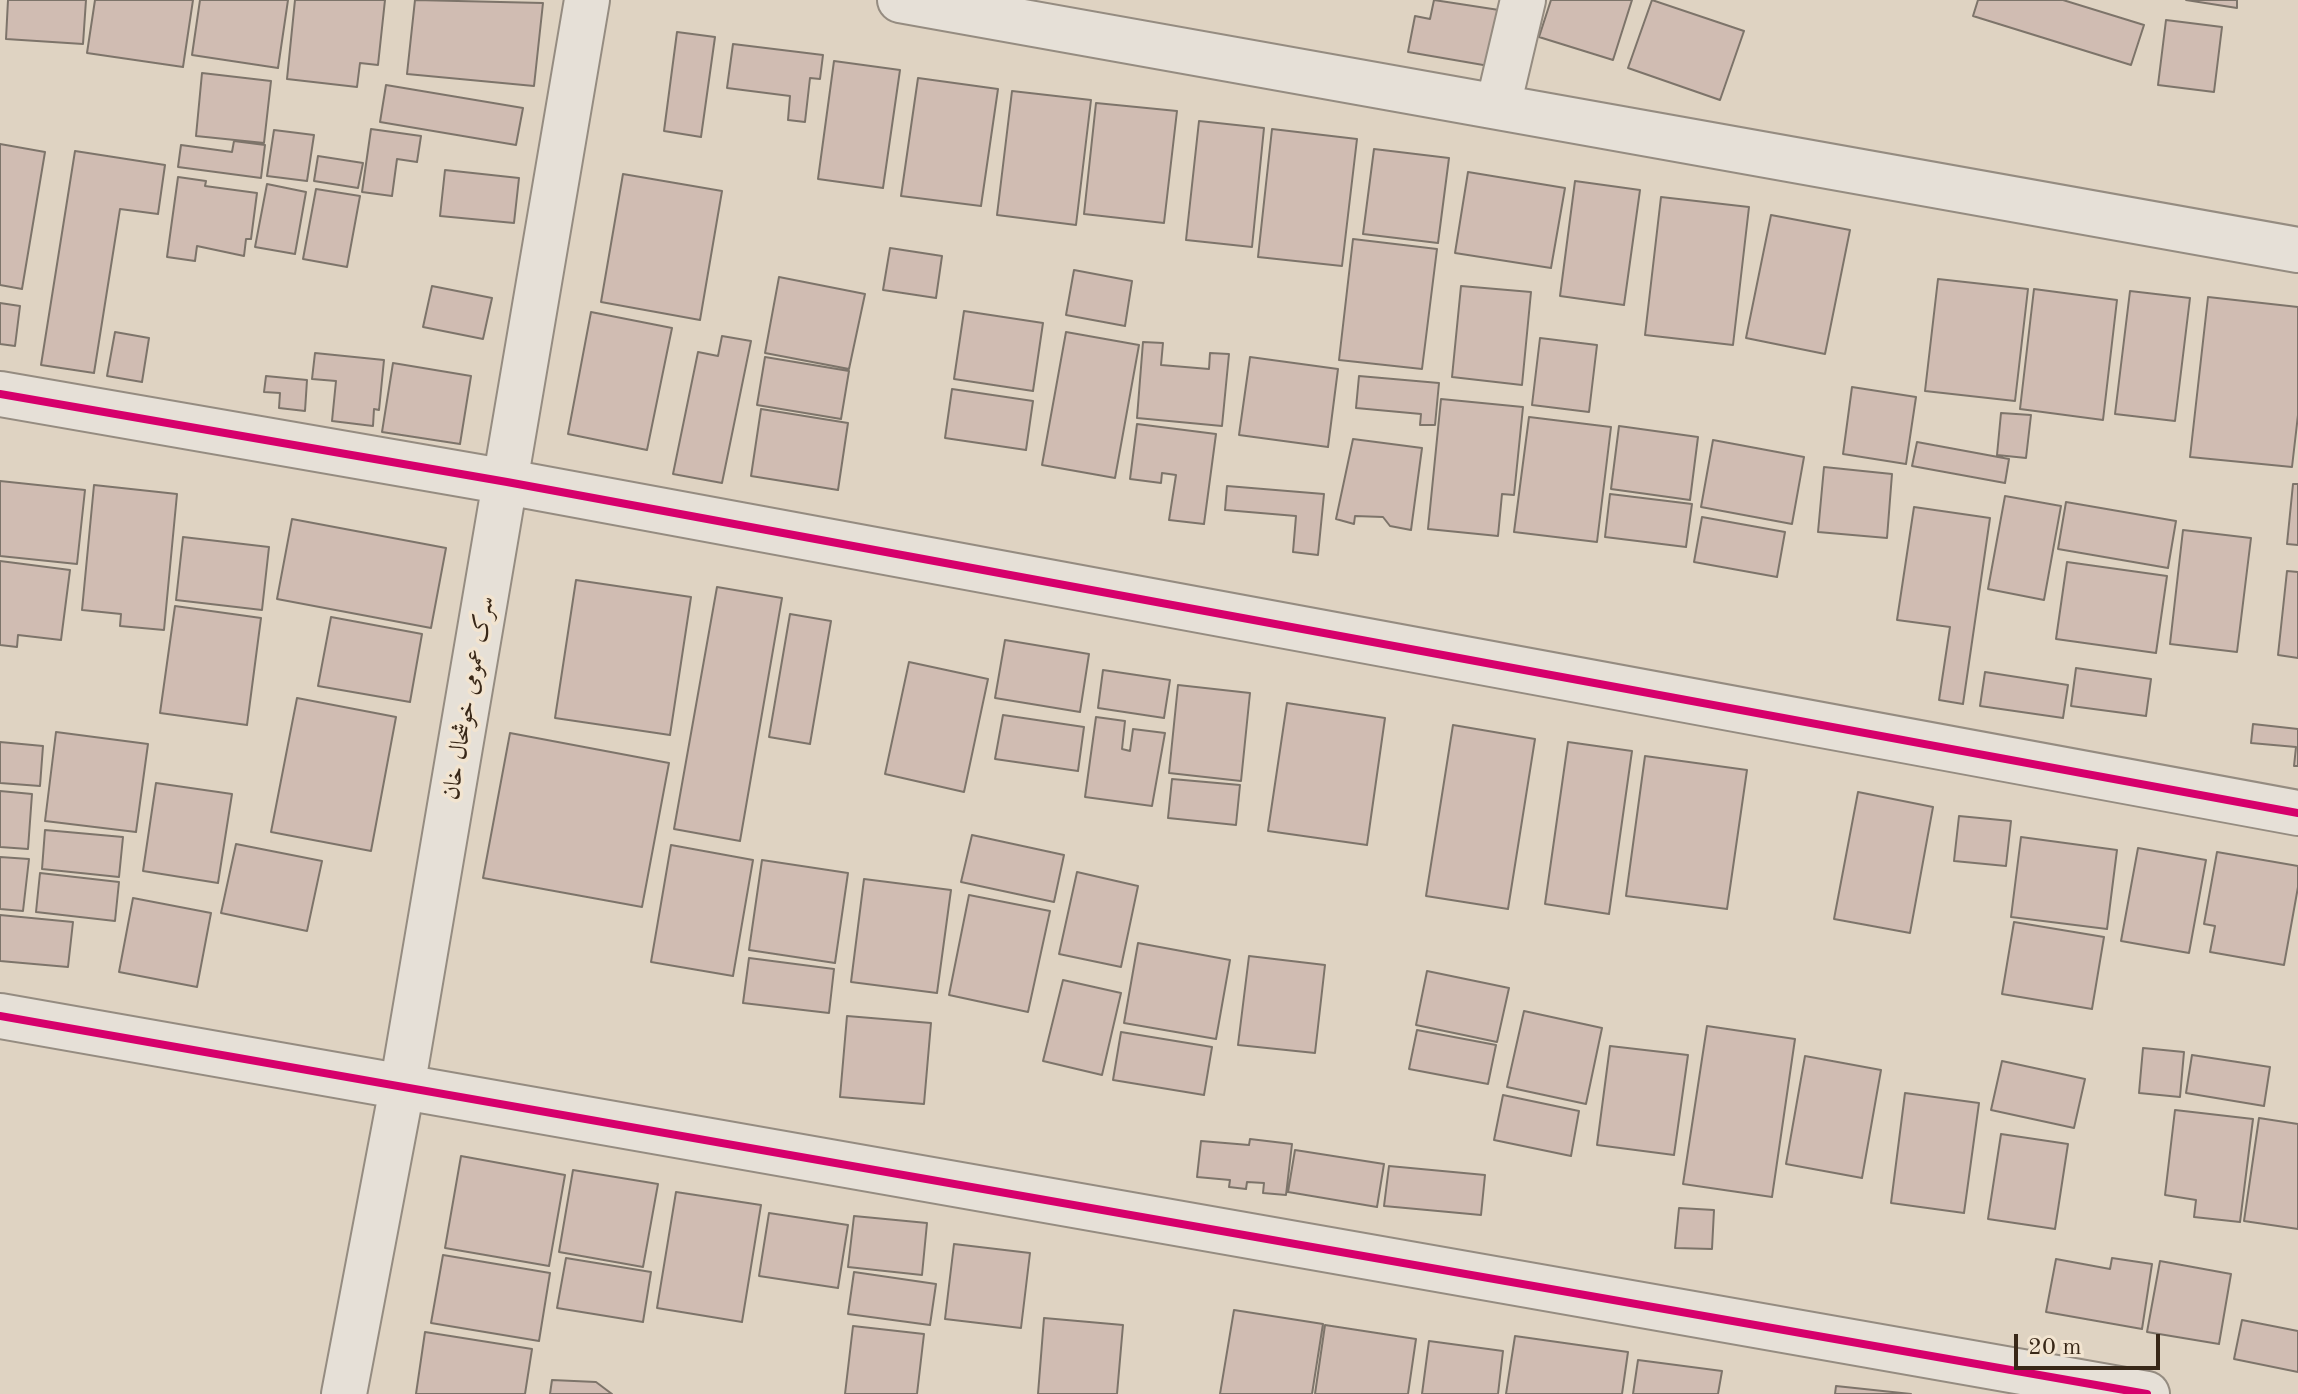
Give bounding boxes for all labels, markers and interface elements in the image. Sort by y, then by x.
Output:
street label: سرک عمومی خوشحال خان [437,594,501,802]
scale bar [2018,1318,2164,1368]
text: 20 m [2028,1336,2082,1360]

